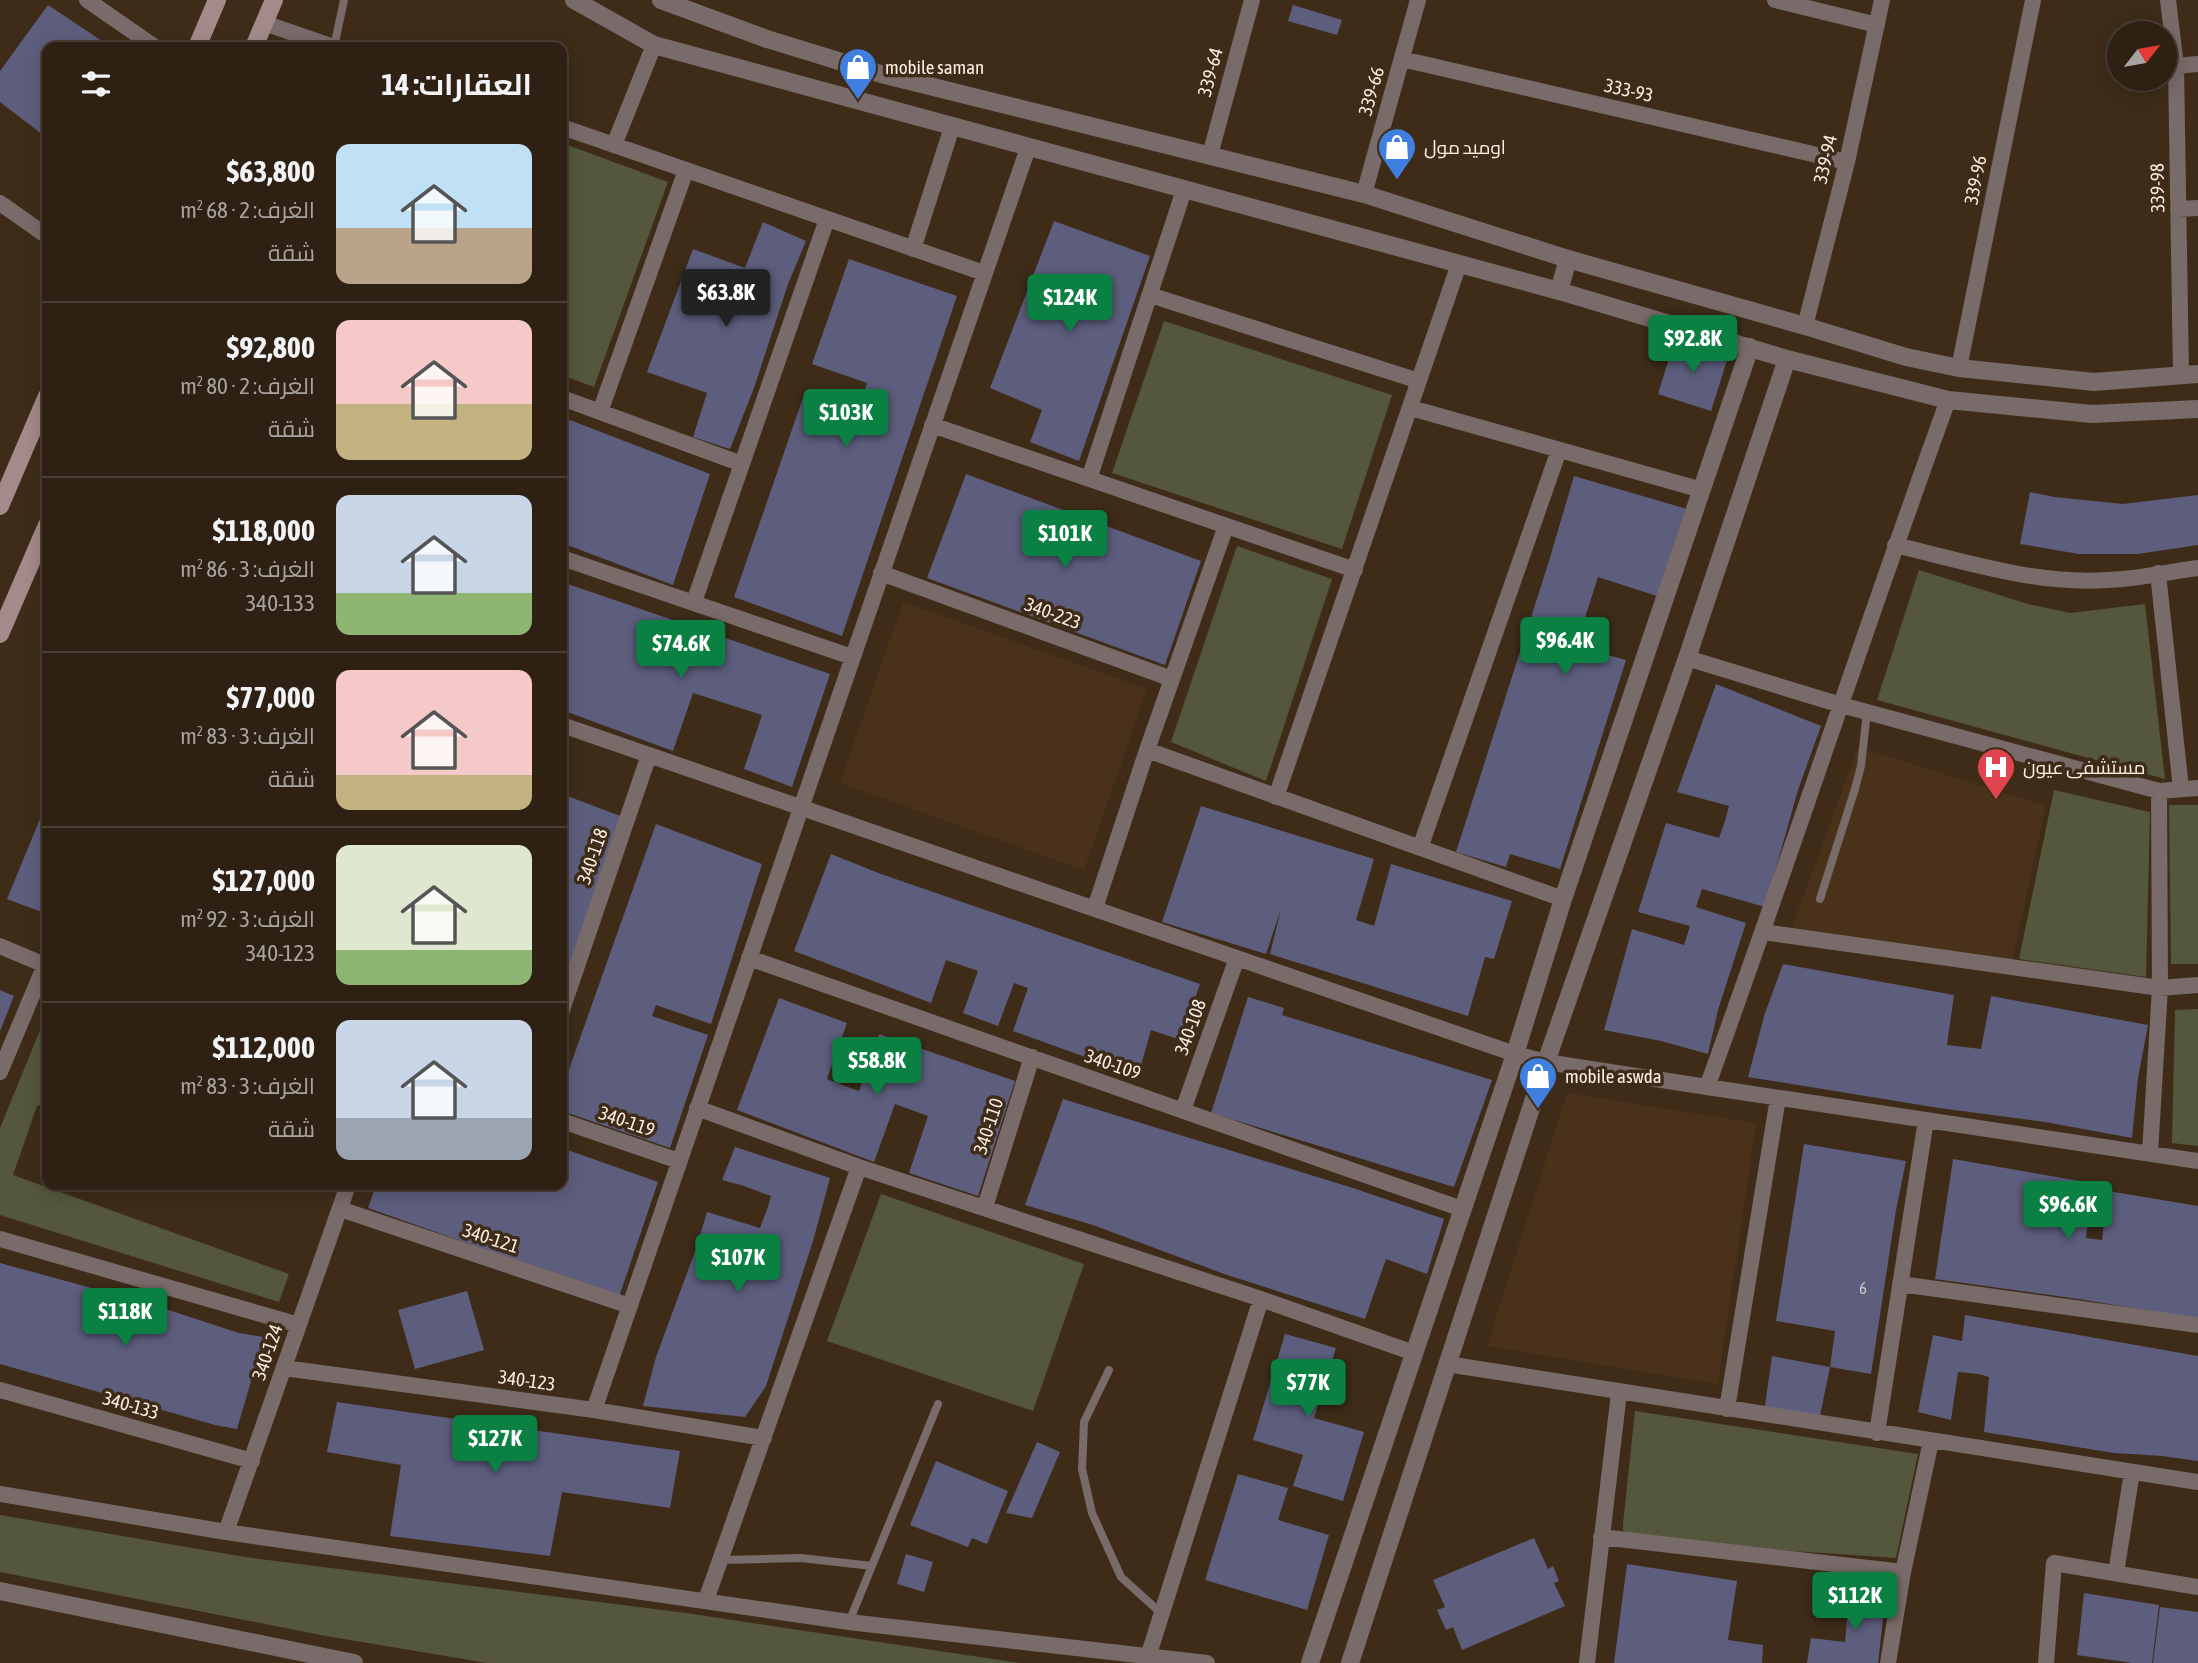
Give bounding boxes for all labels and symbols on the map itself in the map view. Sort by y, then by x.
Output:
north arrow [2107,21,2177,91]
street label: 339-64 [1193,45,1227,99]
shop icon: mobile saman [837,46,879,101]
place label: mobile saman [885,56,984,78]
street label: 339-66 [1354,64,1388,118]
street label: 333-93 [1602,74,1656,106]
shop icon: اوميد مول [1376,126,1418,181]
street label: 339-94 [1809,132,1841,186]
place label: اوميد مول [1424,136,1506,159]
street label: 339-96 [1959,154,1991,206]
street label: 339-98 [2146,163,2168,213]
pin: $63.8K [669,270,783,329]
pin: $124K [1021,274,1119,334]
pin: $92.8K [1636,316,1750,375]
pin: $103K [797,390,895,449]
pin: $101K [1016,510,1114,570]
street label: 340-223 [1022,593,1084,633]
pin: $96.4K [1508,618,1622,677]
pin: $74.6K [624,620,738,680]
hospital icon: مستشفى عيون [1975,746,2017,801]
place label: مستشفى عيون [2023,756,2145,779]
street label: 340-118 [572,825,612,887]
street label: 340-108 [1170,996,1210,1058]
pin: $58.8K [820,1038,934,1097]
street label: 340-109 [1082,1044,1144,1084]
shop icon: mobile aswda [1517,1055,1559,1110]
place label: mobile aswda [1565,1065,1662,1087]
street label: 340-110 [969,1095,1007,1157]
street label: 340-119 [596,1101,658,1141]
pin: $96.6K [2011,1182,2125,1241]
street label: 340-121 [460,1219,522,1257]
pin: $107K [689,1234,787,1294]
house number: 6 [1859,1279,1867,1297]
pin: $118K [76,1288,174,1348]
street label: 340-124 [247,1321,287,1383]
pin: $77K [1267,1360,1349,1419]
street label: 340-123 [497,1365,557,1395]
street label: 340-133 [100,1387,162,1423]
pin: $127K [446,1416,544,1475]
pin: $112K [1806,1572,1904,1632]

